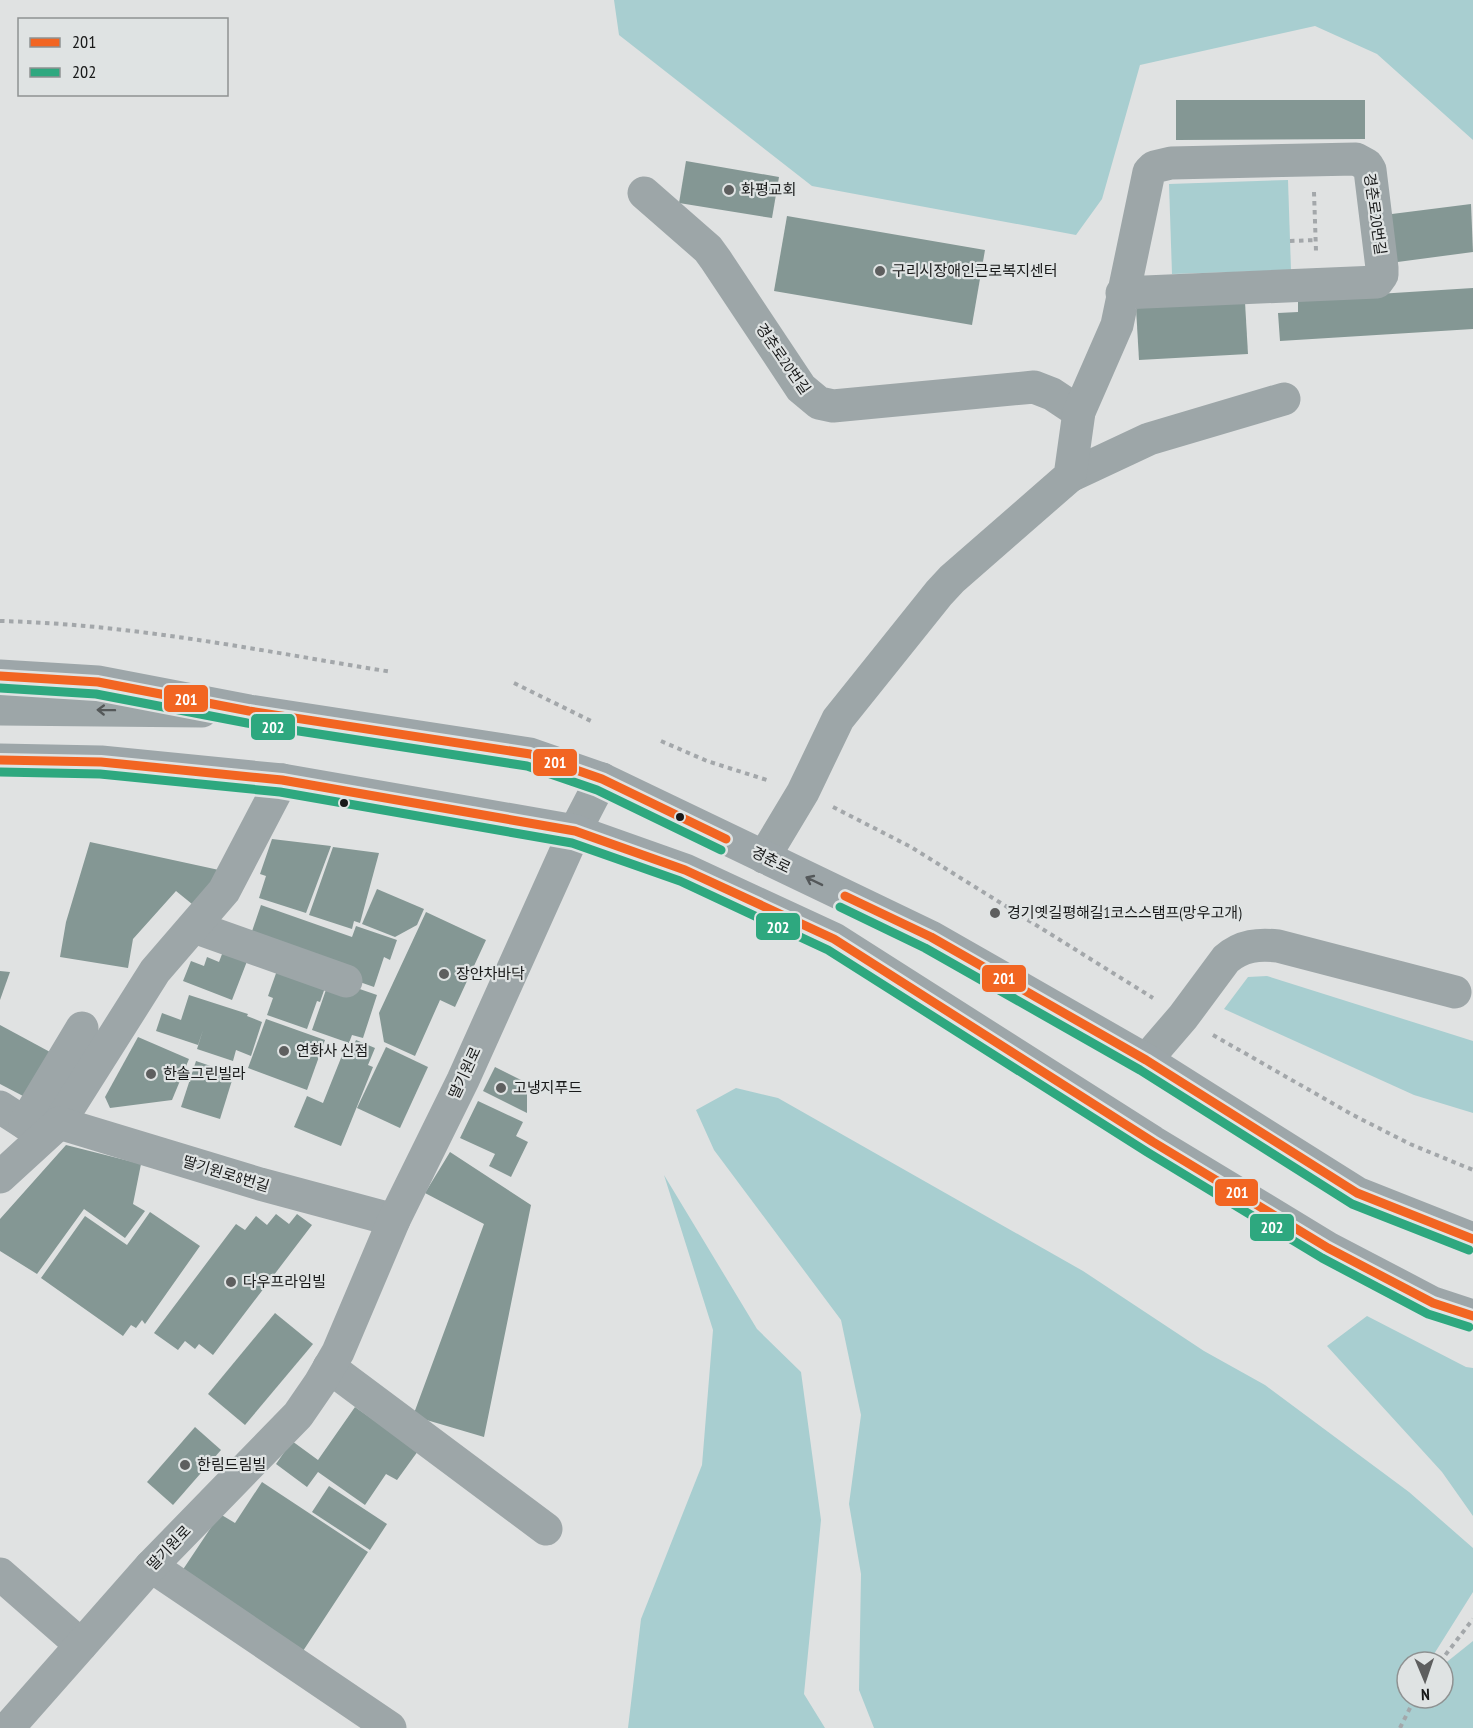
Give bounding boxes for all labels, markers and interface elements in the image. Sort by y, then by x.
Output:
legend [18,18,228,96]
text: 201 [72,30,96,53]
text: 202 [72,60,96,83]
street label: 경춘로20번길 [1360,172,1391,256]
place label: 화평교회 [741,180,796,199]
marker: 화평교회 [722,183,736,197]
place label: 구리시장애인근로복지센터 [892,261,1058,280]
marker: 구리시장애인근로복지센터 [873,264,887,278]
street label: 경춘로20번길 [752,319,815,398]
line badge: 201 [163,684,209,713]
text: 201 [175,689,197,709]
one-way arrow [97,704,117,716]
line badge: 202 [250,713,296,741]
text: 202 [262,717,284,737]
line badge: 201 [532,748,578,777]
text: 201 [544,752,566,772]
unlabelled marker [338,797,350,809]
unlabelled marker [674,811,686,823]
street label: 경춘로 [748,842,794,877]
one-way arrow [806,874,824,886]
place label: 경기옛길평해길1코스스탬프(망우고개) [1007,903,1242,922]
marker: 경기옛길평해길1코스스탬프(망우고개) [988,906,1002,920]
line badge: 202 [755,912,801,941]
text: 202 [767,917,789,937]
place label: 장안차바닥 [456,964,525,983]
line badge: 201 [981,964,1027,993]
marker: 장안차바닥 [437,967,451,981]
text: 201 [993,968,1015,988]
place label: 연화사 신점 [296,1041,368,1060]
marker: 연화사 신점 [277,1044,291,1058]
street label: 딸기원로 [444,1044,485,1102]
place label: 한솔그린빌라 [163,1064,246,1083]
marker: 한솔그린빌라 [144,1067,158,1081]
place label: 고냉지푸드 [513,1078,582,1097]
marker: 고냉지푸드 [494,1081,508,1095]
street label: 딸기원로8번길 [181,1151,272,1196]
line badge: 201 [1214,1178,1259,1207]
text: 201 [1226,1182,1248,1202]
line badge: 202 [1249,1213,1295,1242]
text: 202 [1261,1217,1283,1237]
place label: 다우프라임빌 [243,1272,326,1291]
marker: 다우프라임빌 [224,1275,238,1289]
place label: 한림드림빌 [197,1455,266,1474]
marker: 한림드림빌 [178,1458,192,1472]
street label: 딸기원로 [143,1521,195,1574]
north arrow [1395,1650,1455,1710]
text: N [1421,1685,1430,1705]

